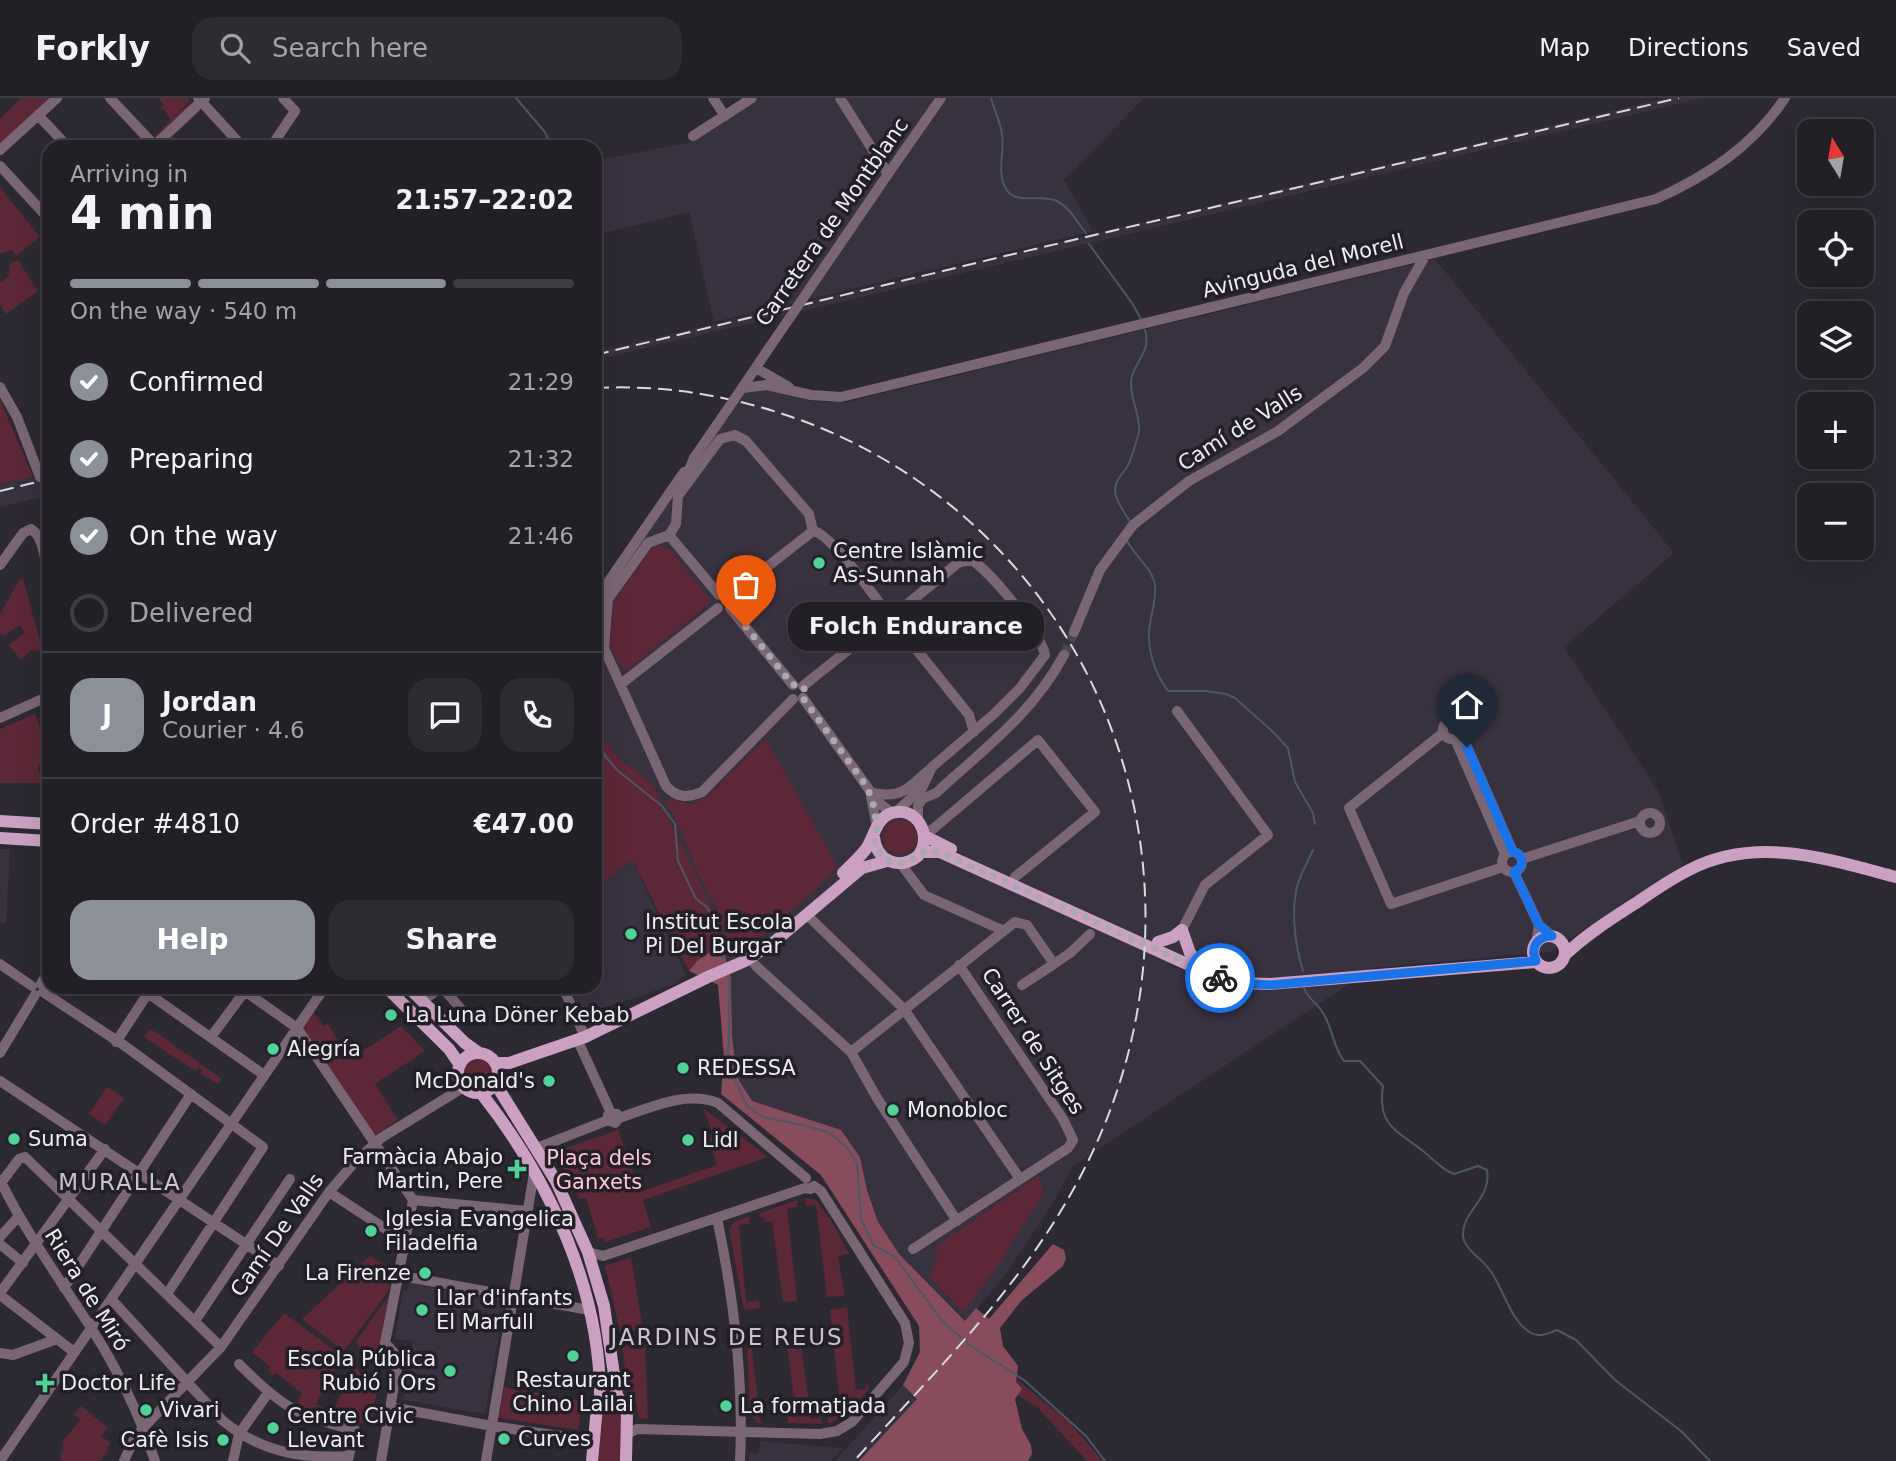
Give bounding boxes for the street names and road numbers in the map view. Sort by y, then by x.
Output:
street label: Carretera de Montblanc [751,113,913,331]
street label: Avinguda del Morell [1200,229,1406,303]
street label: Camí de Valls [1174,380,1306,476]
street label: Carrer de Sitges [977,963,1089,1119]
street label: Camí De Valls [226,1169,328,1301]
street label: Riera de Miró [40,1225,134,1355]

